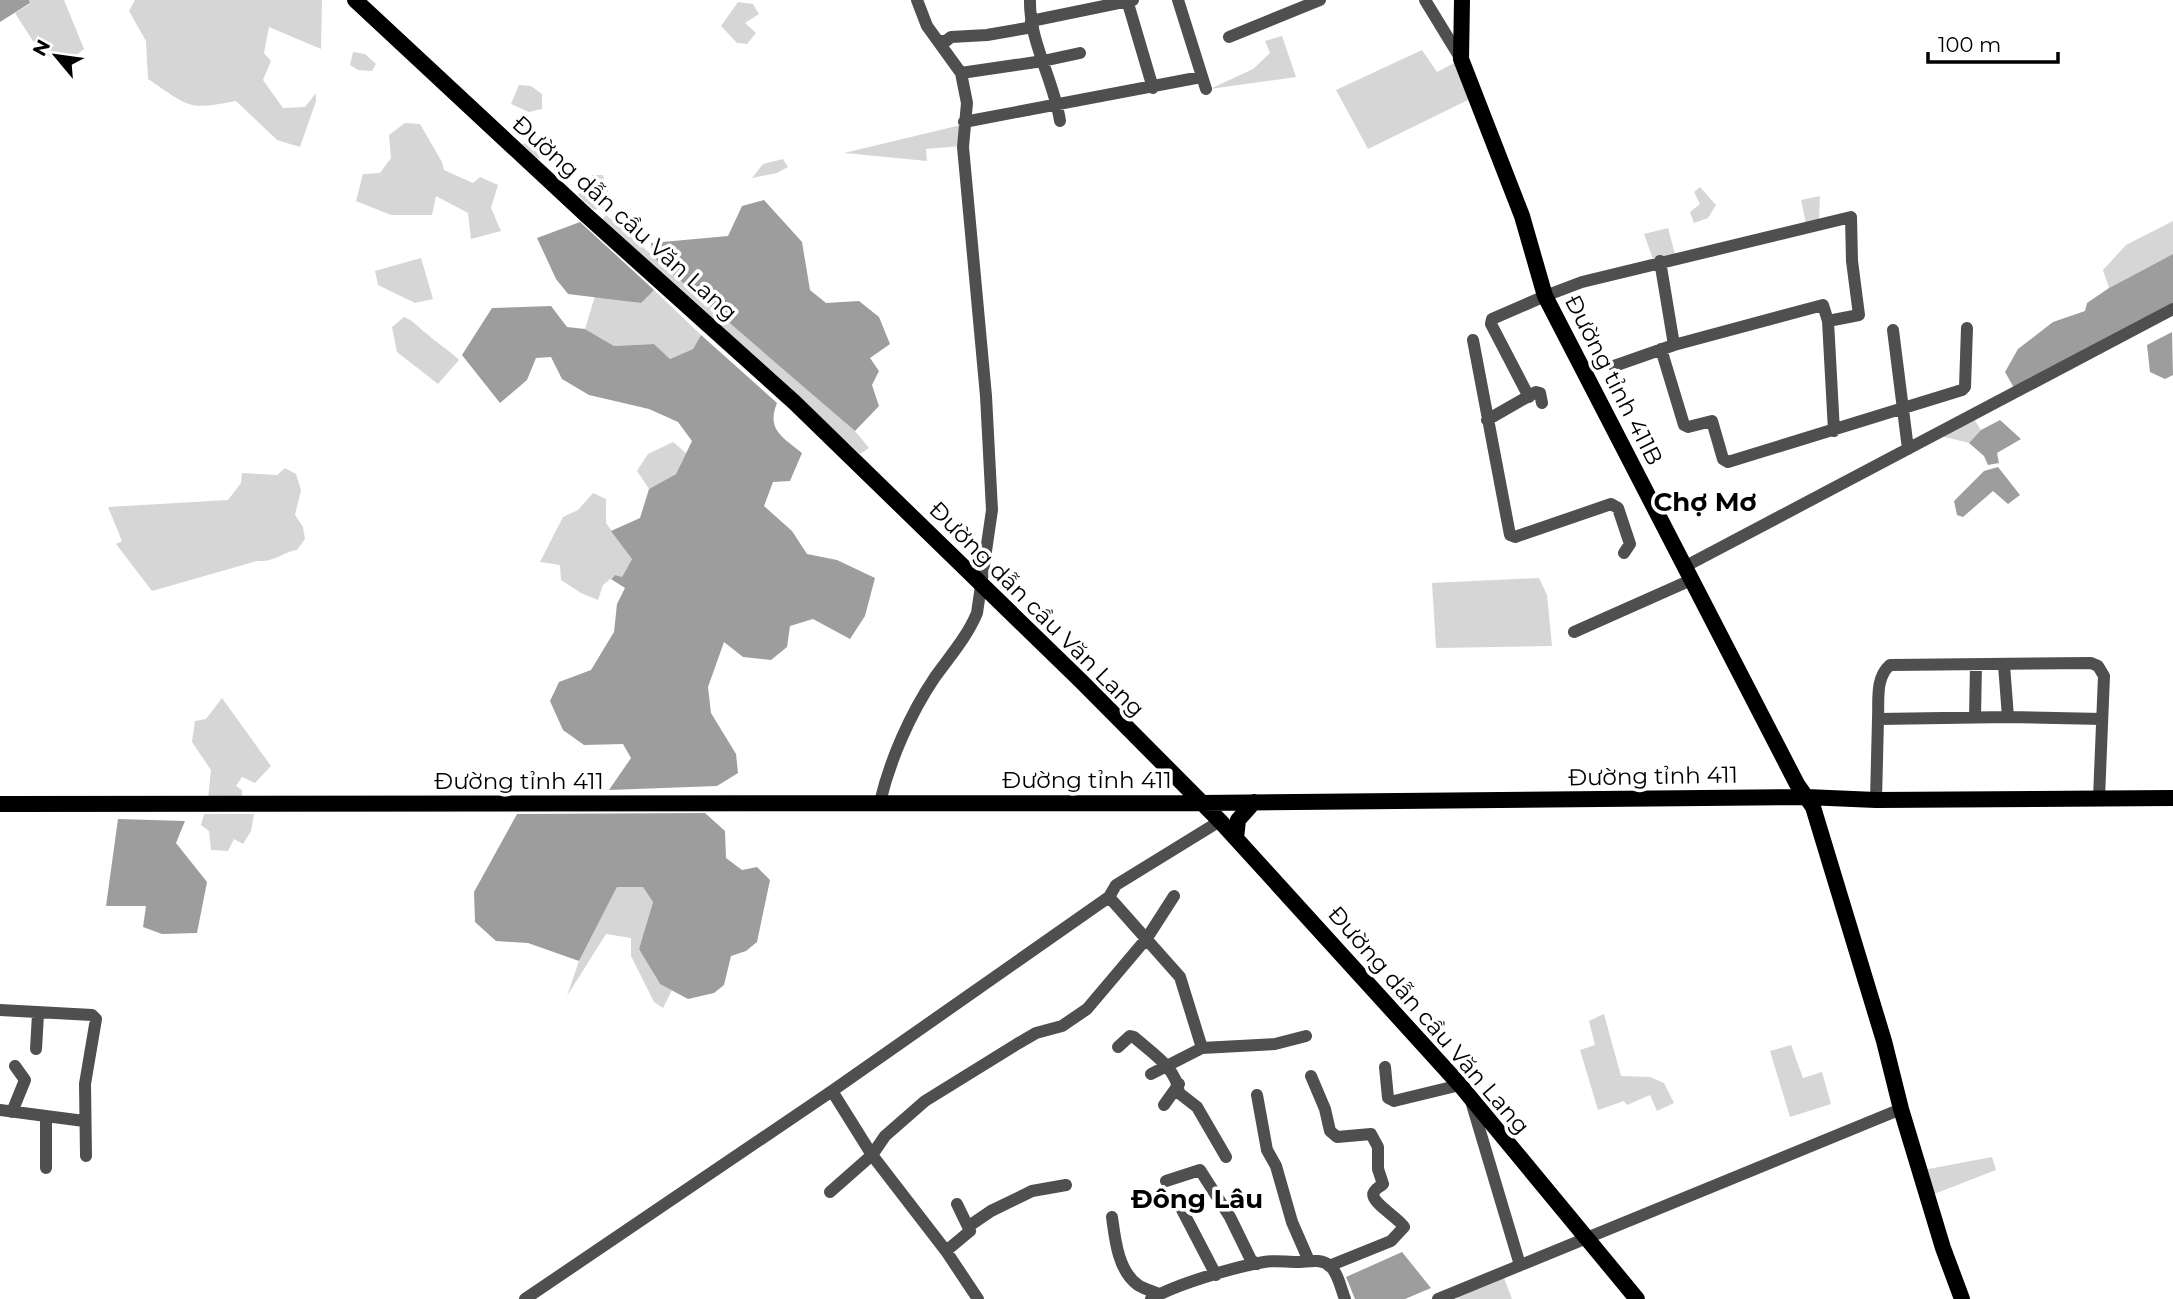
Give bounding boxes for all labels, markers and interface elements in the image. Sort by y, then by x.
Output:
north arrow [21,21,91,91]
scale bar [1928,21,2058,65]
text: 100 m [1938,32,2001,57]
text: N [28,36,55,60]
street label: Đường dẫn cầu Văn Lang [507,110,743,326]
street label: Đường tỉnh 411B [1559,290,1669,470]
district label: Chợ Mơ [1653,486,1757,518]
street label: Đường dẫn cầu Văn Lang [923,495,1151,723]
street label: Đường tỉnh 411 [1568,761,1738,791]
street label: Đường tỉnh 411 [1002,766,1172,794]
street label: Đường tỉnh 411 [434,767,604,795]
street label: Đường dẫn cầu Văn Lang [1322,900,1536,1140]
district label: Đông Lâu [1131,1183,1263,1215]

